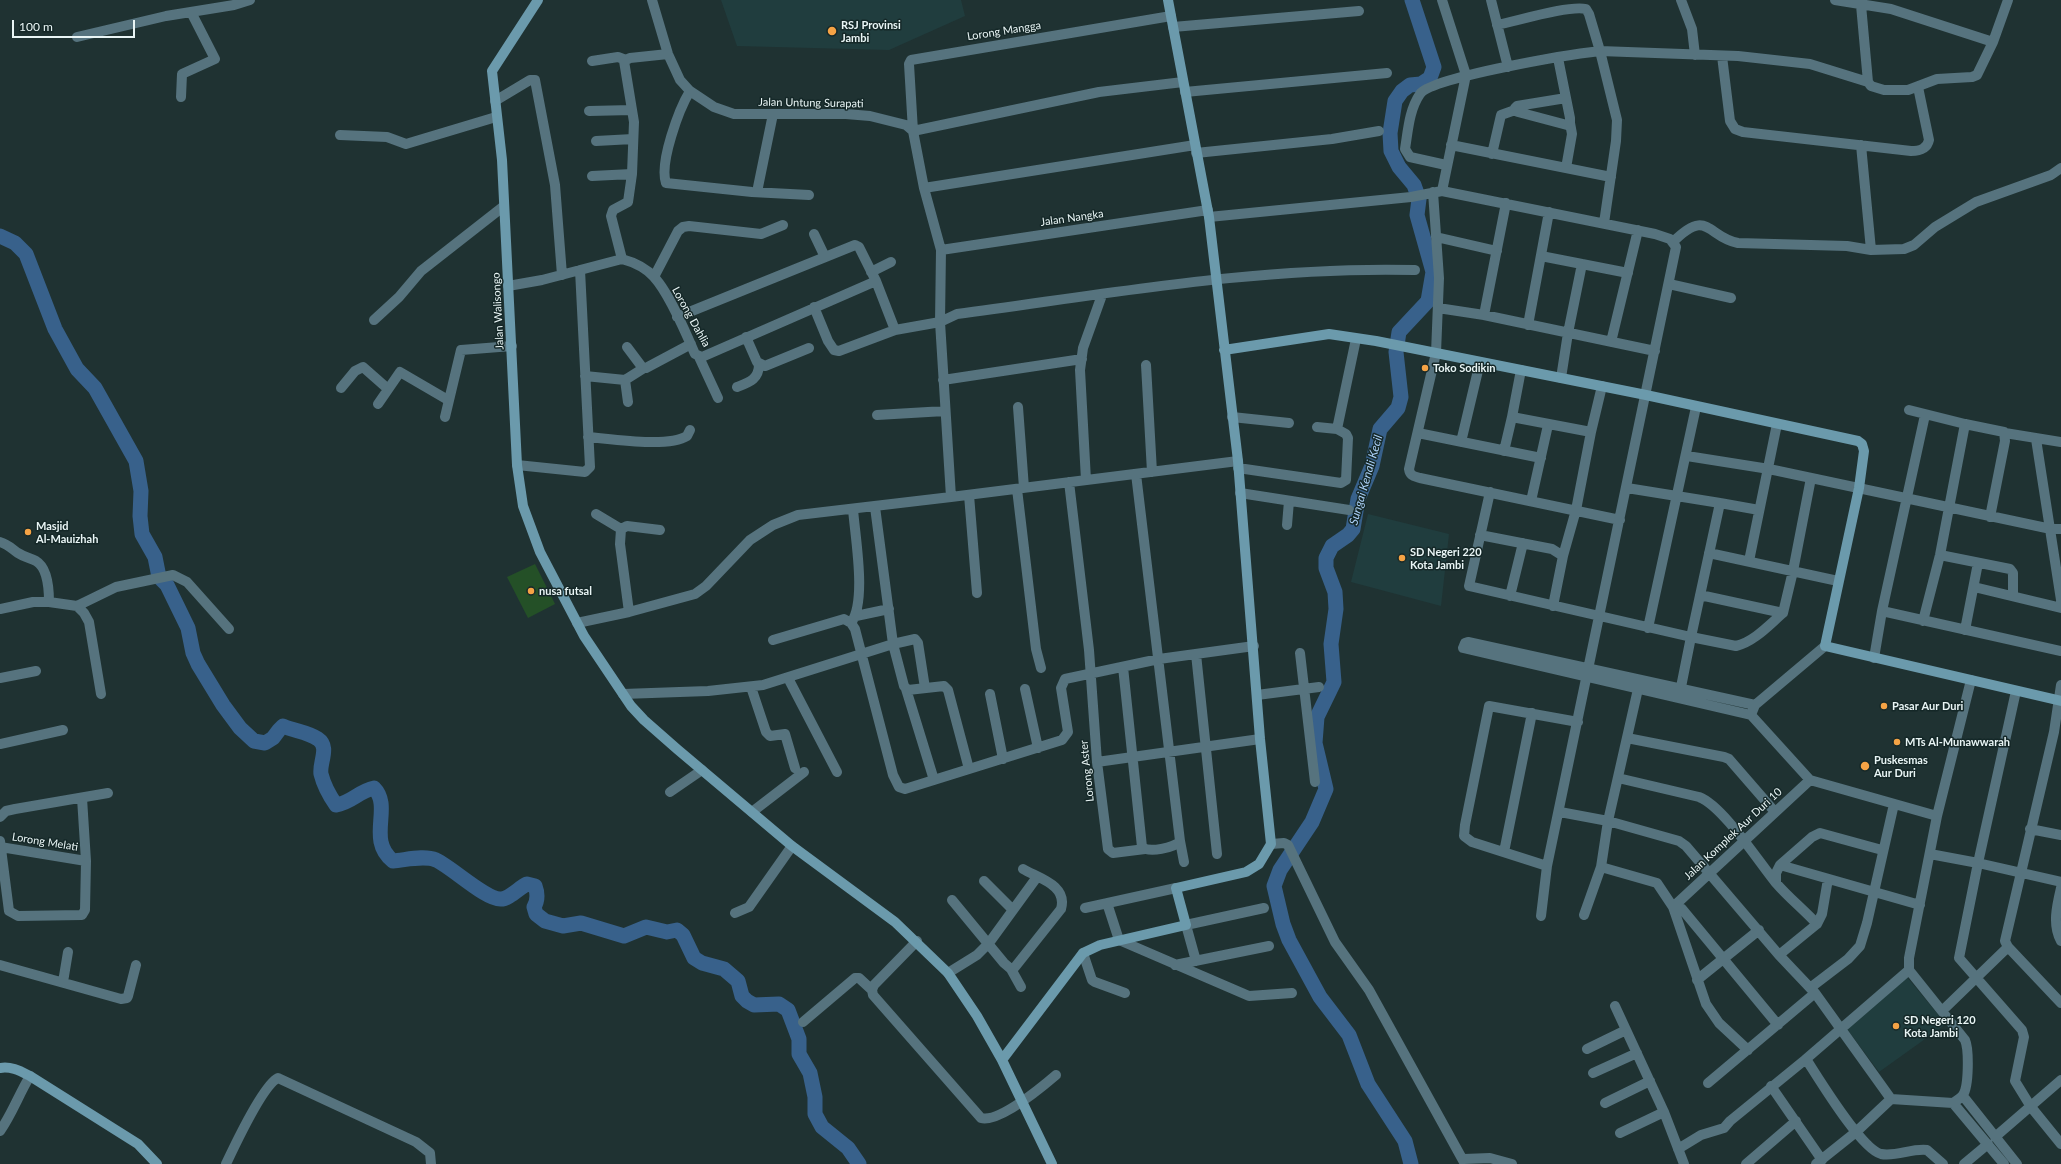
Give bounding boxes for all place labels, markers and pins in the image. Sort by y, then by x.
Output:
place label: RSJ Provinsi Jambi [841,18,901,44]
marker: RSJ Provinsi Jambi [826,25,838,37]
place label: Toko Sodikin [1433,361,1495,375]
marker: Toko Sodikin [1420,363,1430,373]
place label: Masjid Al-Mauizhah [36,519,98,545]
marker: Masjid Al-Mauizhah [23,527,33,537]
place label: SD Negeri 220 Kota Jambi [1410,545,1482,571]
marker: SD Negeri 220 Kota Jambi [1397,553,1407,563]
place label: nusa futsal [539,584,592,598]
marker: nusa futsal [526,586,536,596]
place label: Pasar Aur Duri [1892,699,1963,713]
marker: Pasar Aur Duri [1879,701,1889,711]
place label: MTs Al-Munawwarah [1905,735,2010,749]
marker: MTs Al-Munawwarah [1892,737,1902,747]
place label: Puskesmas Aur Duri [1874,753,1928,779]
marker: Puskesmas Aur Duri [1859,760,1871,772]
place label: SD Negeri 120 Kota Jambi [1904,1013,1976,1039]
marker: SD Negeri 120 Kota Jambi [1891,1021,1901,1031]

